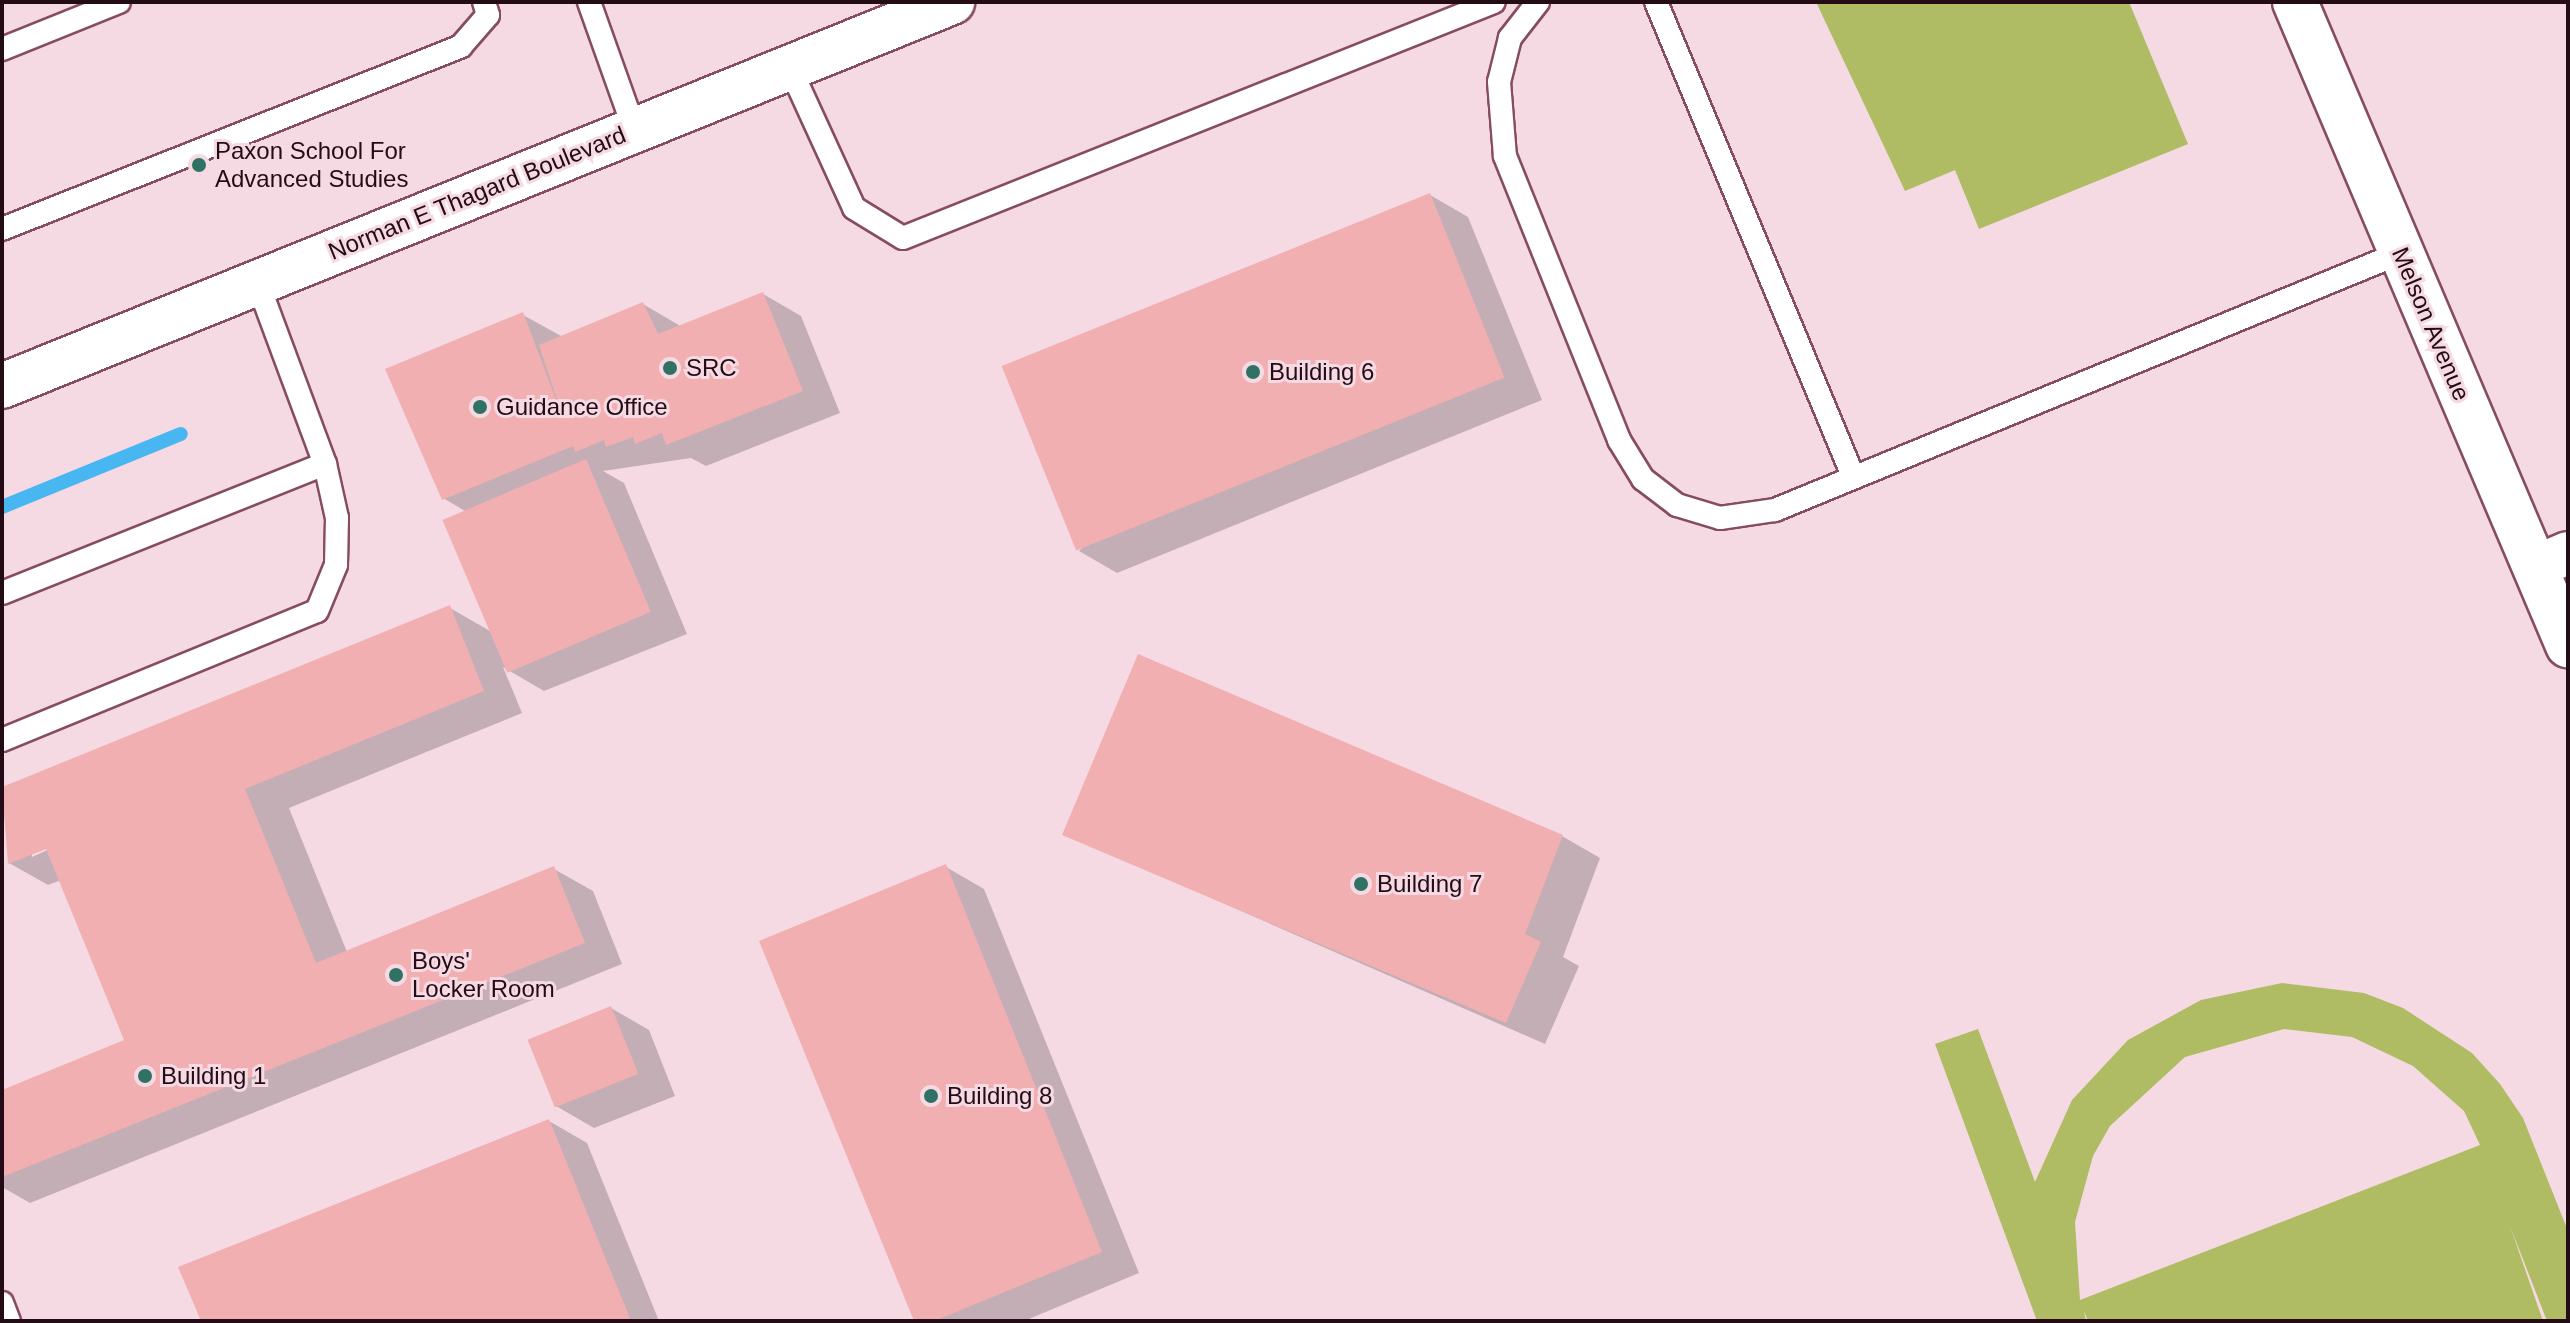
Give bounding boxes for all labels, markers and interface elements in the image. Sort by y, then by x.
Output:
street label: Norman E Thagard Boulevard [324,120,630,266]
place label: Paxon School For Advanced Studies [215,137,408,193]
marker: Paxon School For Advanced Studies [190,156,208,174]
street label: Melson Avenue [2386,242,2476,406]
place label: SRC [686,354,737,382]
place label: Building 6 [1269,358,1374,386]
marker: SRC [661,359,679,377]
marker: Building 6 [1244,363,1262,381]
place label: Guidance Office [496,393,668,421]
marker: Guidance Office [471,398,489,416]
place label: Building 7 [1377,870,1482,898]
marker: Building 7 [1352,875,1370,893]
place label: Boys' Locker Room [412,947,555,1003]
marker: Boys' Locker Room [387,966,405,984]
place label: Building 1 [161,1062,266,1090]
marker: Building 1 [136,1067,154,1085]
place label: Building 8 [947,1082,1052,1110]
marker: Building 8 [922,1087,940,1105]

